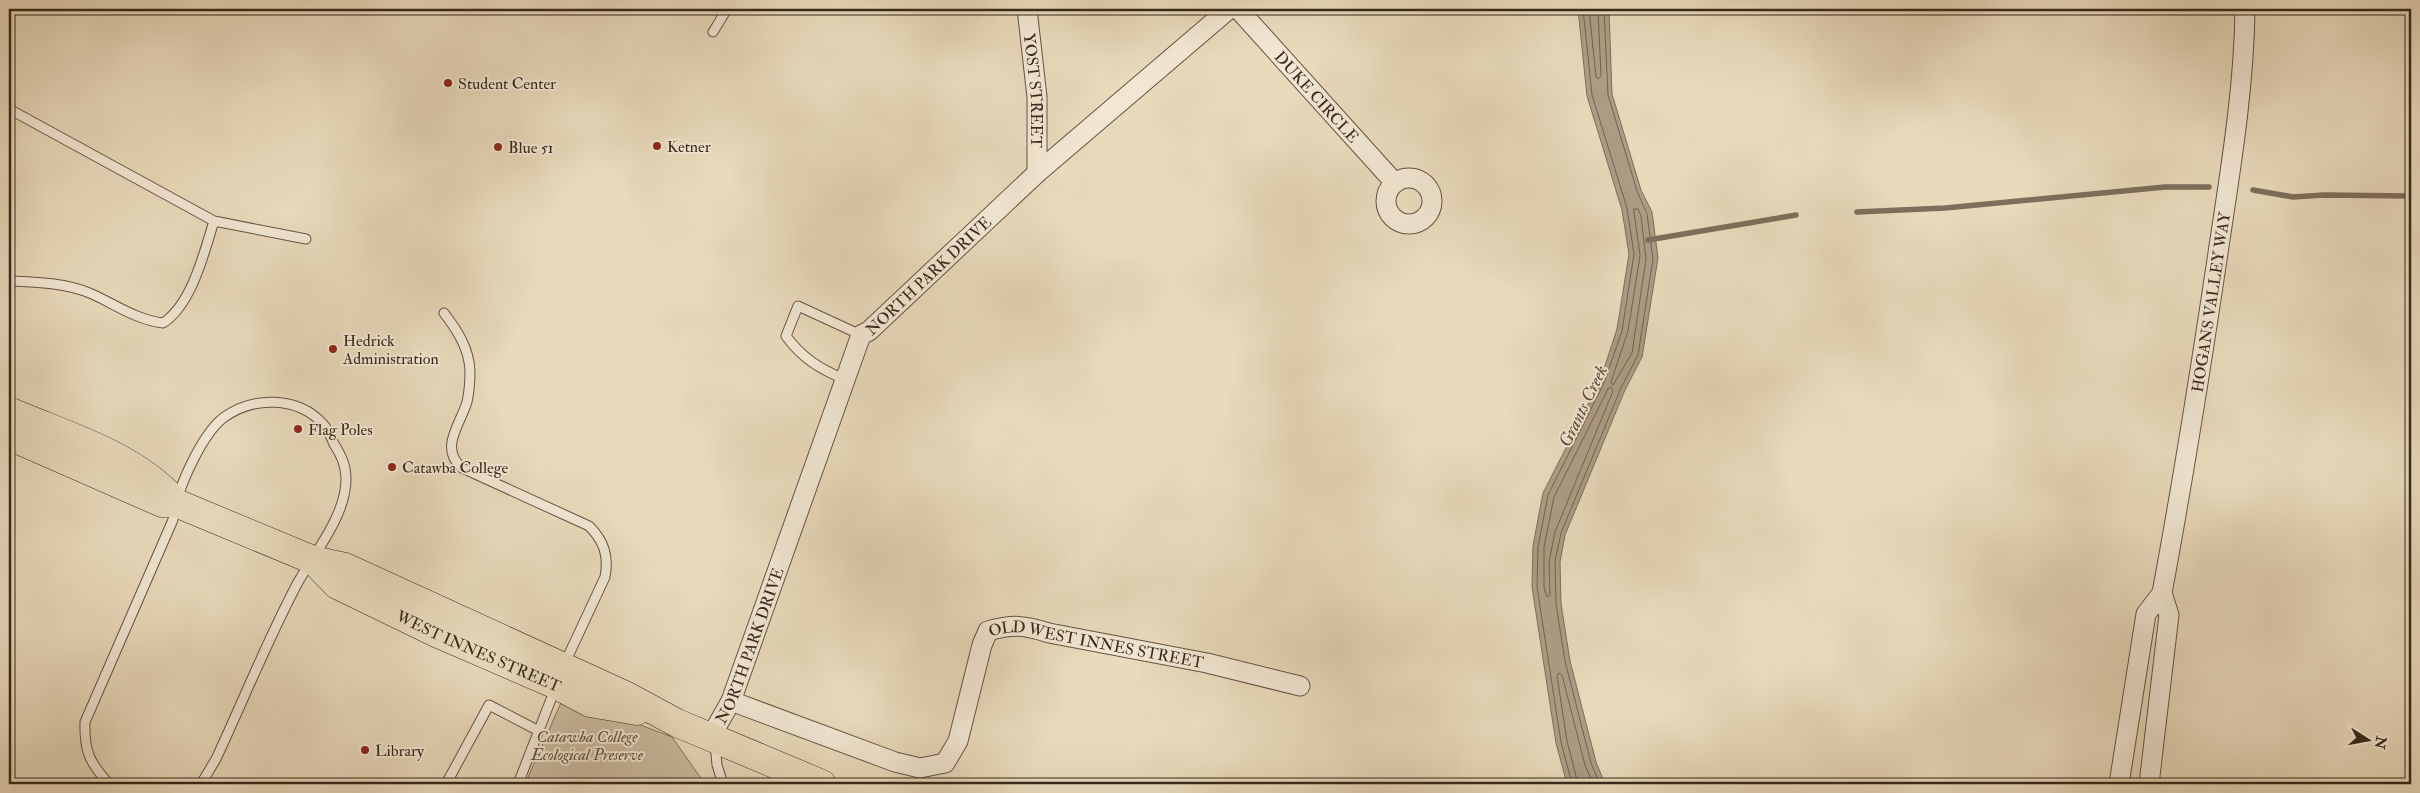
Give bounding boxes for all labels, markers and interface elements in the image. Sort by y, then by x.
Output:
street label: YOST STREET [1019,32,1046,148]
street label: DUKE CIRCLE [1270,47,1363,147]
place label: Student Center [458,74,556,94]
marker: Student Center [442,77,454,89]
place label: Ketner [667,137,711,157]
place label: Blue 51 [508,138,554,158]
marker: Ketner [651,140,663,152]
marker: Blue 51 [492,141,504,153]
street label: HOGANS VALLEY WAY [2188,210,2235,394]
street label: NORTH PARK DRIVE [862,212,996,340]
place label: Hedrick Administration [342,331,439,369]
marker: Hedrick Administration [327,343,339,355]
water label: Grants Creek [1554,362,1613,451]
place label: Flag Poles [308,420,373,440]
marker: Flag Poles [292,423,304,435]
place label: Catawba College [402,458,509,478]
marker: Catawba College [386,461,398,473]
street label: NORTH PARK DRIVE [711,565,789,727]
street label: WEST INNES STREET [392,606,564,697]
street label: OLD WEST INNES STREET [987,617,1205,673]
north arrow [2342,716,2392,766]
park label: Catawba College Ecological Preserve [530,727,644,765]
text: N [2371,734,2390,751]
place label: Library [375,741,425,761]
marker: Library [359,744,371,756]

